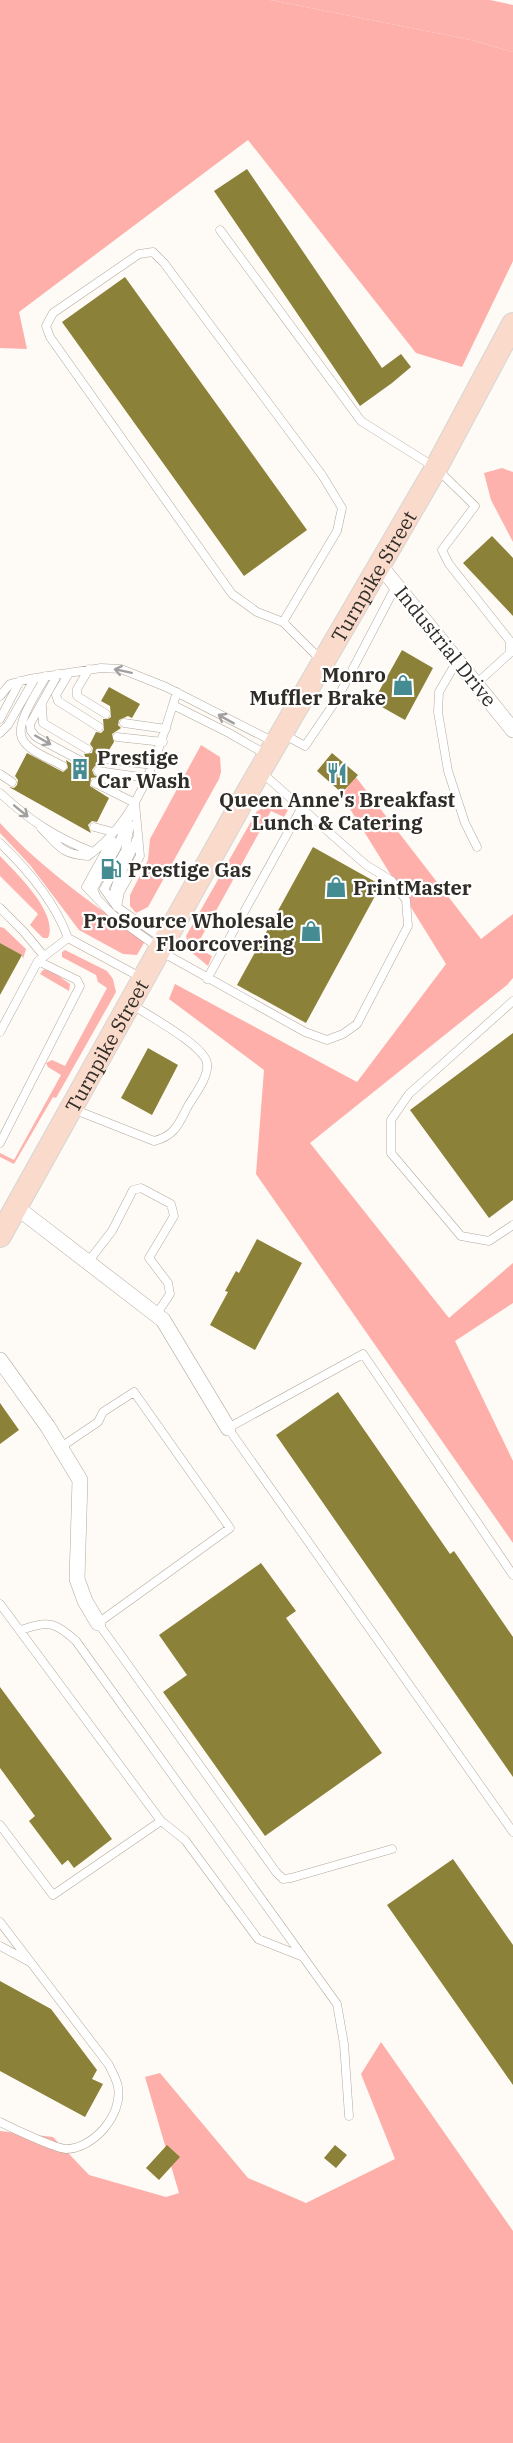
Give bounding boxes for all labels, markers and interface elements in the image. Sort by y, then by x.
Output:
street label: Turnpike Street [324,505,422,647]
street label: Industrial Drive [389,580,503,712]
place label: Monro Muffler Brake [249,661,386,711]
one-way arrow [114,665,133,676]
shop icon: Monro Muffler Brake [391,673,415,697]
one-way arrow [218,713,235,725]
one-way arrow [34,734,51,746]
place label: Prestige Car Wash [97,744,190,794]
building icon: Prestige Car Wash [68,757,92,781]
restaurant icon: Queen Anne's Breakfast Lunch & Catering [325,761,349,785]
place label: Queen Anne's Breakfast Lunch & Catering [219,786,455,836]
one-way arrow [12,804,28,817]
place label: Prestige Gas [128,856,251,883]
fuel station icon: Prestige Gas [99,857,123,881]
place label: PrintMaster [353,874,472,901]
shop icon: PrintMaster [324,875,348,899]
place label: ProSource Wholesale Floorcovering [83,907,294,957]
shop icon: ProSource Wholesale Floorcovering [299,919,323,943]
street label: Turnpike Street [58,974,154,1117]

